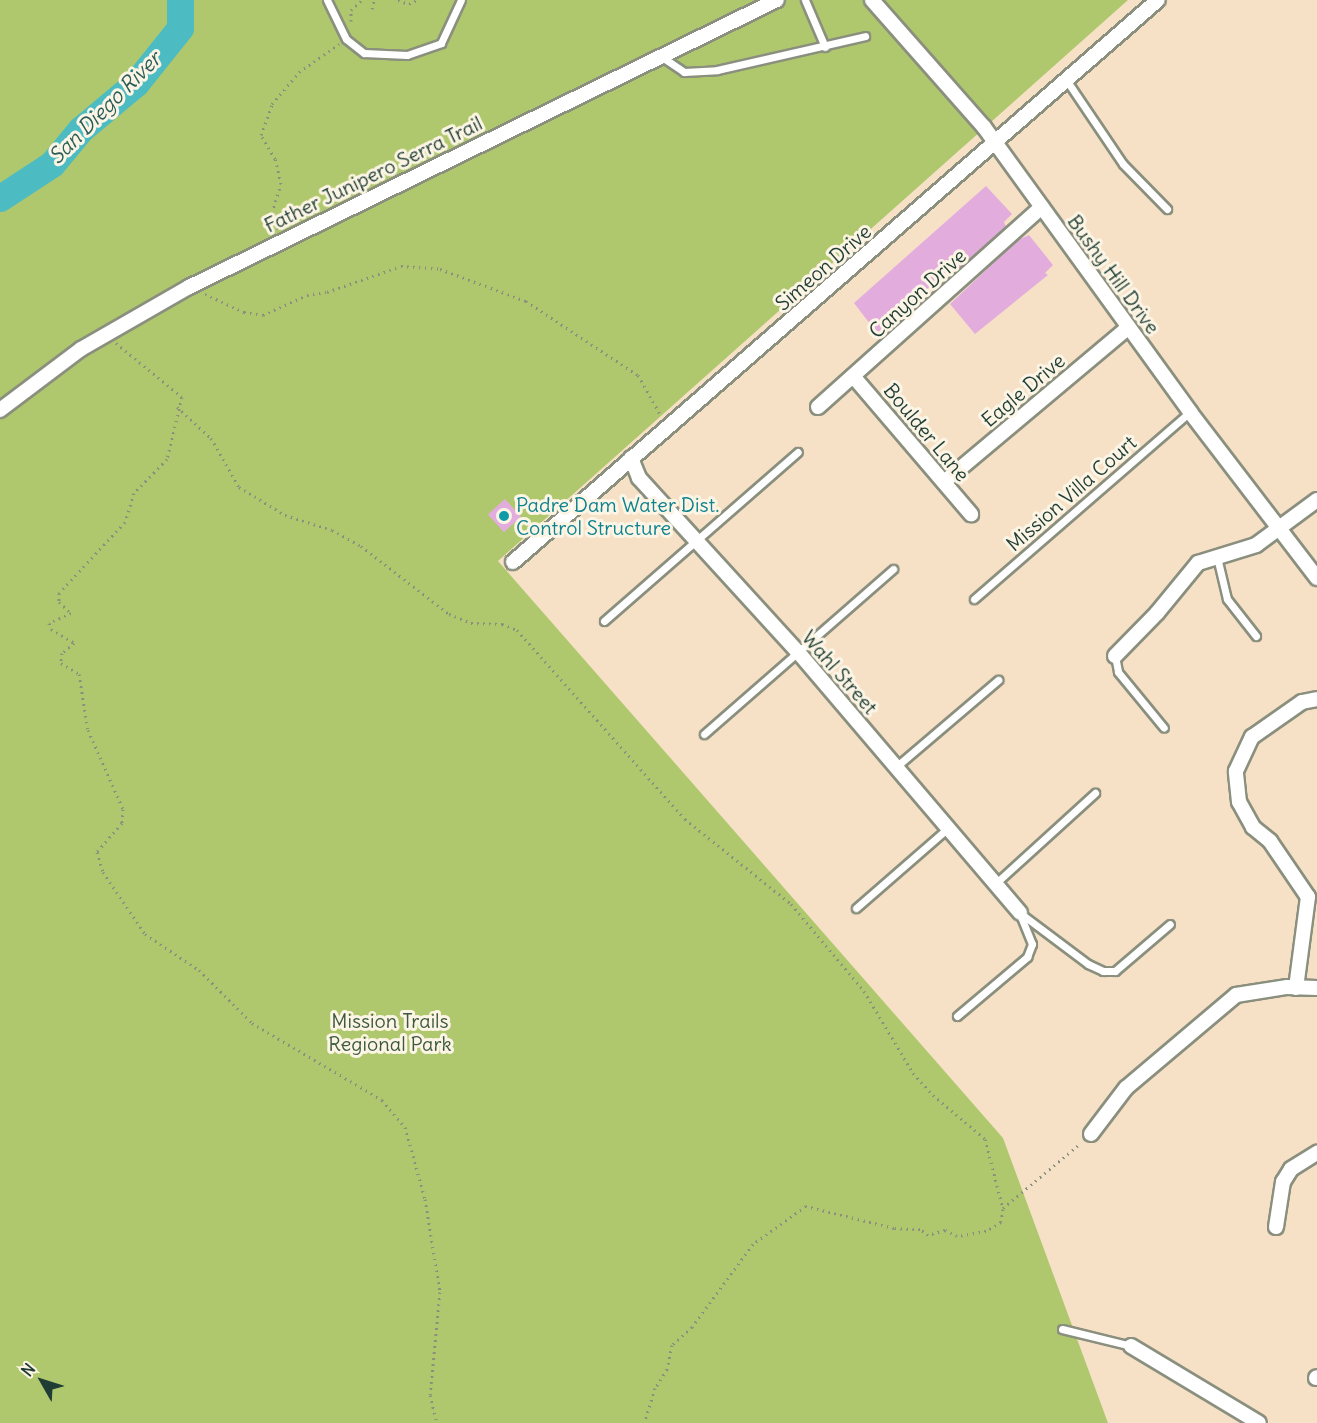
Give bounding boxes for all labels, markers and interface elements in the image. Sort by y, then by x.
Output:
water label: San Diego River [44,47,166,169]
street label: Father Junipero Serra Trail [260,111,486,237]
street label: Bushy Hill Drive [1063,210,1165,338]
street label: Simeon Drive [770,219,876,315]
street label: Canyon Drive [864,243,970,343]
street label: Eagle Drive [976,348,1070,432]
street label: Boulder Lane [879,378,975,486]
street label: Mission Villa Court [1001,430,1141,556]
place label: Padre Dam Water Dist. Control Structure [516,492,719,539]
marker: Padre Dam Water Dist. Control Structure [497,509,511,523]
street label: Wahl Street [797,625,883,719]
park label: Mission Trails Regional Park [328,1009,452,1056]
north arrow [12,1351,72,1411]
text: N [17,1359,39,1380]

